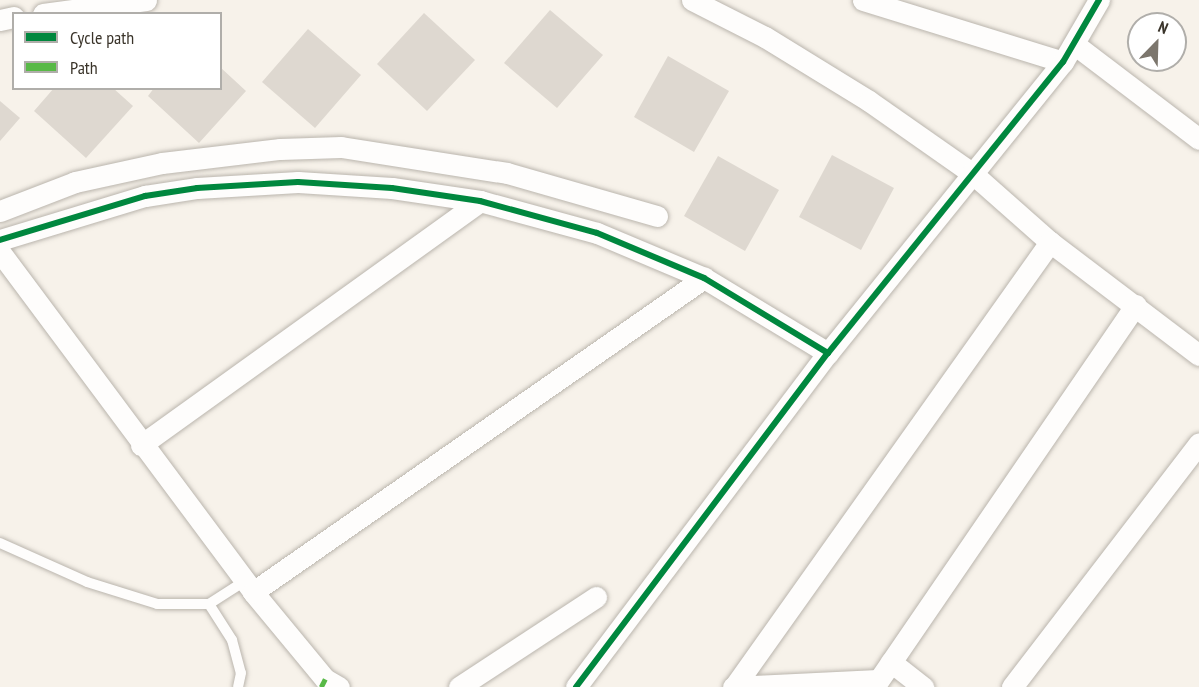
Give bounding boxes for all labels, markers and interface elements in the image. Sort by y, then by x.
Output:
legend [12,12,222,90]
north arrow [1127,12,1187,72]
text: N [1155,16,1171,38]
text: Cycle path [70,26,134,49]
text: Path [70,56,98,79]

